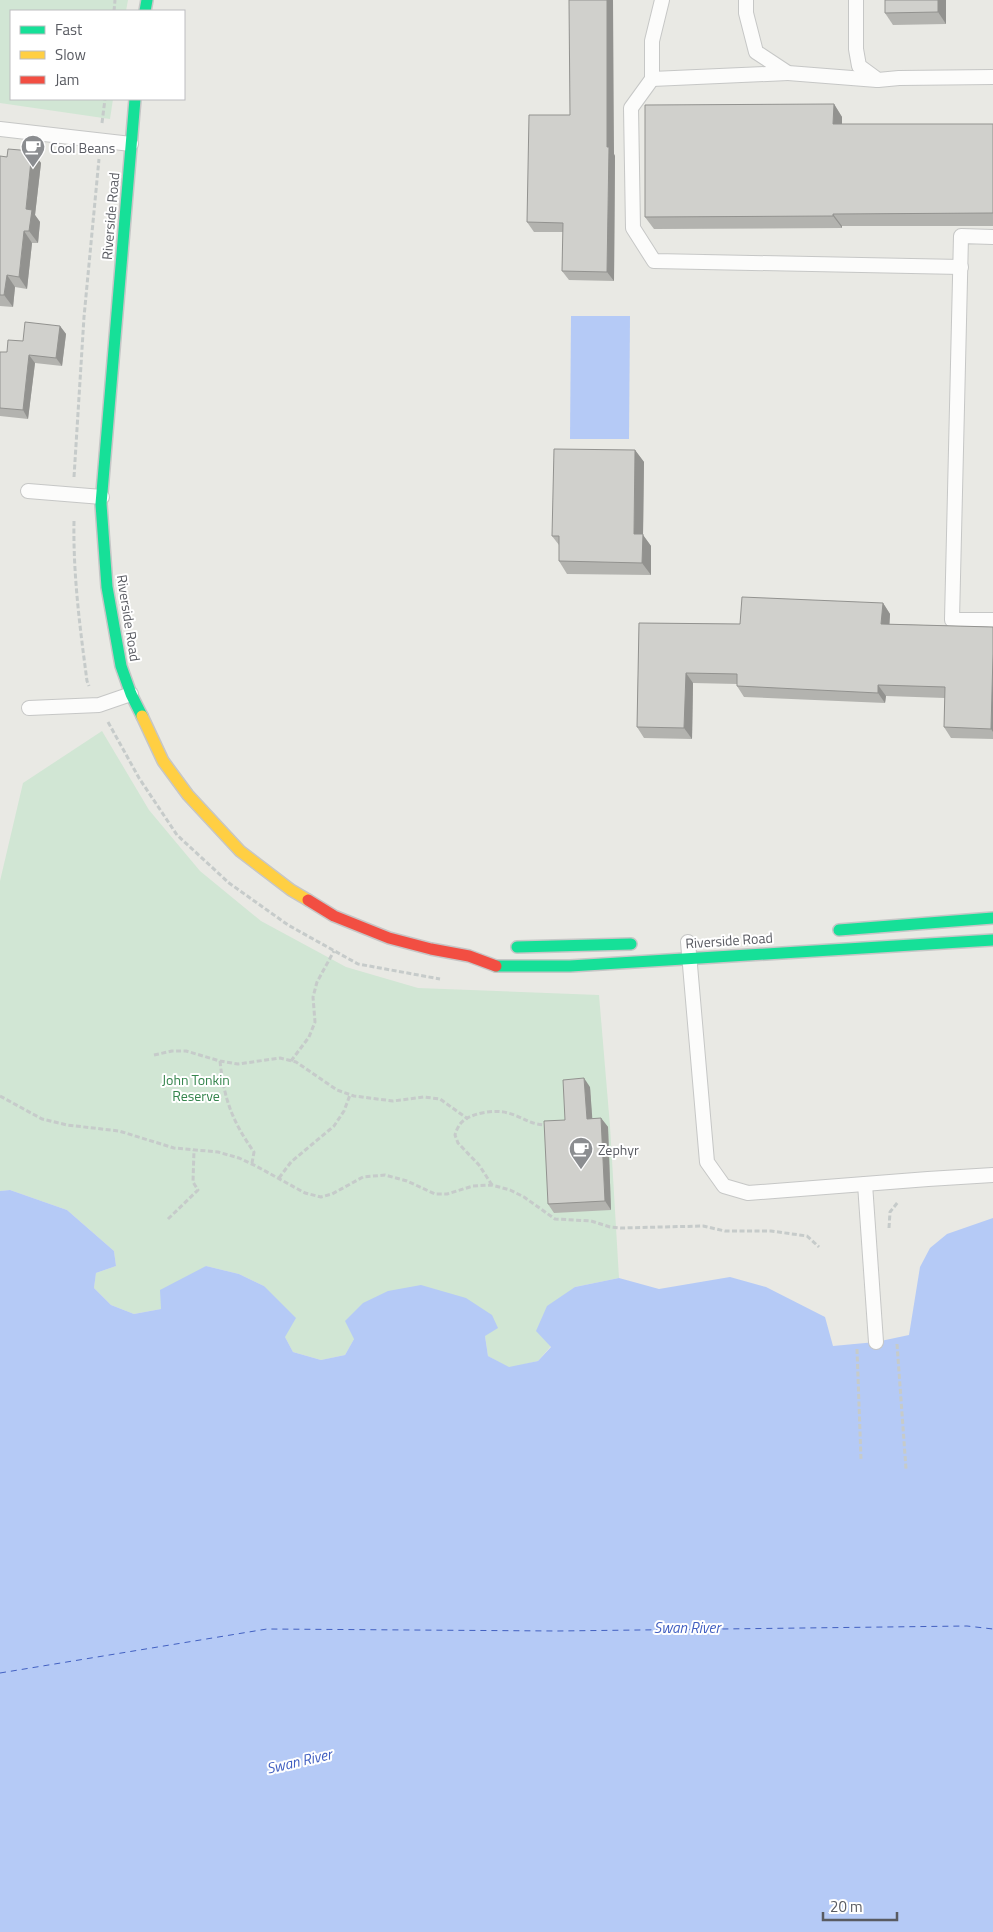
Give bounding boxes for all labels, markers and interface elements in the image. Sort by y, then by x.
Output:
legend [10,10,185,100]
text: Fast [55,18,83,41]
text: Slow [55,43,86,66]
text: Jam [55,68,79,91]
cafe icon: Cool Beans [20,134,46,168]
place label: Cool Beans [50,137,115,158]
street label: Riverside Road [96,171,124,261]
street label: Riverside Road [112,573,146,663]
street label: Riverside Road [685,926,773,954]
park label: John Tonkin Reserve [162,1069,230,1106]
cafe icon: Zephyr [568,1136,594,1170]
place label: Zephyr [598,1139,639,1160]
water label: Swan River [654,1616,722,1639]
water label: Swan River [264,1742,336,1780]
scale bar [823,1890,897,1922]
text: 20 m [830,1895,863,1918]

